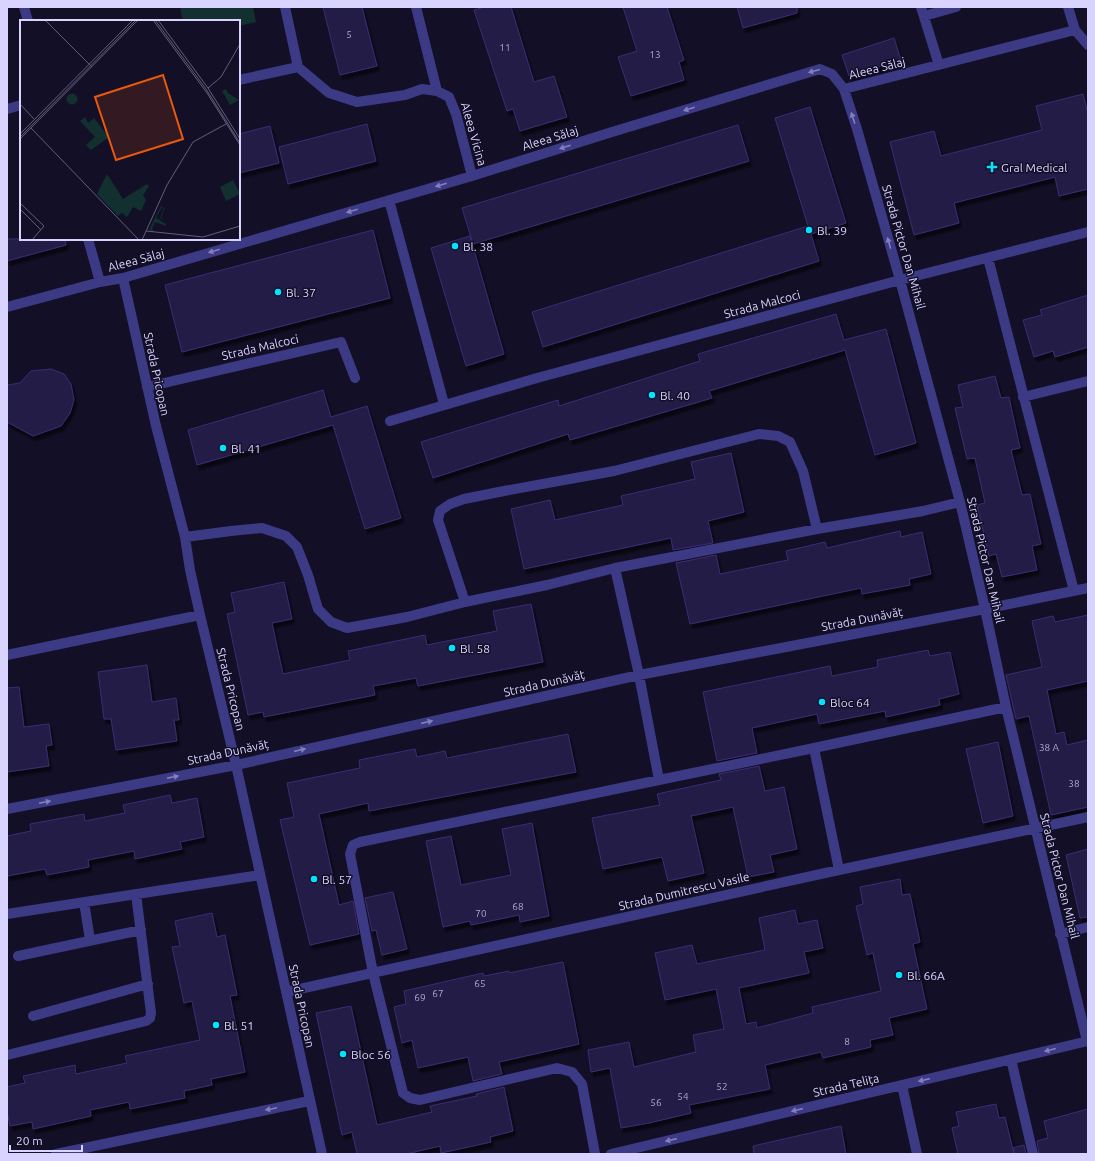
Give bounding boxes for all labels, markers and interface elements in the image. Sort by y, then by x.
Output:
inset map [20,20,240,240]
house number: 5 [346,29,352,40]
house number: 11 [499,42,511,53]
house number: 13 [649,49,661,60]
street label: Aleea Sălaj [847,55,907,81]
one-way arrow [808,69,820,75]
street label: Aleea Vicina [459,101,489,167]
one-way arrow [683,106,695,112]
one-way arrow [850,111,856,123]
street label: Aleea Sălaj [520,123,580,153]
one-way arrow [559,144,571,150]
marker: Gral Medical [986,161,998,173]
place label: Gral Medical [1001,161,1067,174]
one-way arrow [435,182,447,188]
street label: Strada Pictor Dan Mihail [880,183,928,311]
one-way arrow [346,208,358,214]
place label: Bl. 39 [817,224,847,237]
marker: Bl. 39 [804,225,814,235]
one-way arrow [886,236,892,248]
place label: Bl. 38 [463,240,493,253]
marker: Bl. 38 [450,241,460,251]
street label: Aleea Sălaj [106,246,166,274]
one-way arrow [207,248,219,254]
place label: Bl. 37 [286,286,316,299]
marker: Bl. 37 [273,287,283,297]
street label: Strada Malcoci [722,288,802,320]
street label: Strada Pricopan [142,331,172,417]
street label: Strada Malcoci [220,332,300,362]
place label: Bl. 40 [660,389,690,402]
marker: Bl. 40 [647,390,657,400]
place label: Bl. 41 [231,442,261,455]
marker: Bl. 41 [218,443,228,453]
street label: Strada Pictor Dan Mihail [965,496,1007,624]
street label: Strada Dunăvăț [820,605,904,633]
place label: Bl. 58 [460,642,490,655]
marker: Bl. 58 [447,643,457,653]
street label: Strada Pricopan [214,646,248,732]
street label: Strada Dunăvăț [502,667,586,699]
place label: Bloc 64 [830,696,870,709]
marker: Bloc 64 [817,697,827,707]
one-way arrow [421,718,433,724]
street label: Strada Dunăvăț [186,737,270,767]
house number: 38 A [1039,742,1060,753]
one-way arrow [294,747,306,753]
one-way arrow [167,773,179,779]
house number: 38 [1068,778,1080,789]
one-way arrow [39,798,51,804]
street label: Strada Pictor Dan Mihail [1038,812,1082,940]
street label: Strada Dumitrescu Vasile [617,870,751,912]
place label: Bl. 57 [322,873,352,886]
marker: Bl. 57 [309,874,319,884]
house number: 68 [512,901,524,912]
house number: 70 [475,908,487,919]
street label: Strada Pricopan [287,963,317,1049]
place label: Bl. 66A [907,969,945,982]
marker: Bl. 66A [894,970,904,980]
house number: 65 [474,978,486,989]
house number: 67 [432,988,444,999]
house number: 69 [414,992,426,1003]
place label: Bl. 51 [224,1019,254,1032]
marker: Bl. 51 [211,1020,221,1030]
house number: 8 [844,1036,850,1047]
one-way arrow [1044,1047,1056,1053]
place label: Bloc 56 [351,1048,391,1061]
marker: Bloc 56 [338,1049,348,1059]
street label: Strada Telița [812,1071,880,1099]
one-way arrow [917,1077,929,1083]
house number: 52 [716,1081,728,1092]
house number: 54 [677,1091,689,1102]
house number: 56 [650,1097,662,1108]
one-way arrow [265,1106,277,1112]
one-way arrow [791,1107,803,1113]
scale bar [10,1127,82,1153]
text: 20 m [16,1134,43,1147]
one-way arrow [664,1137,677,1143]

